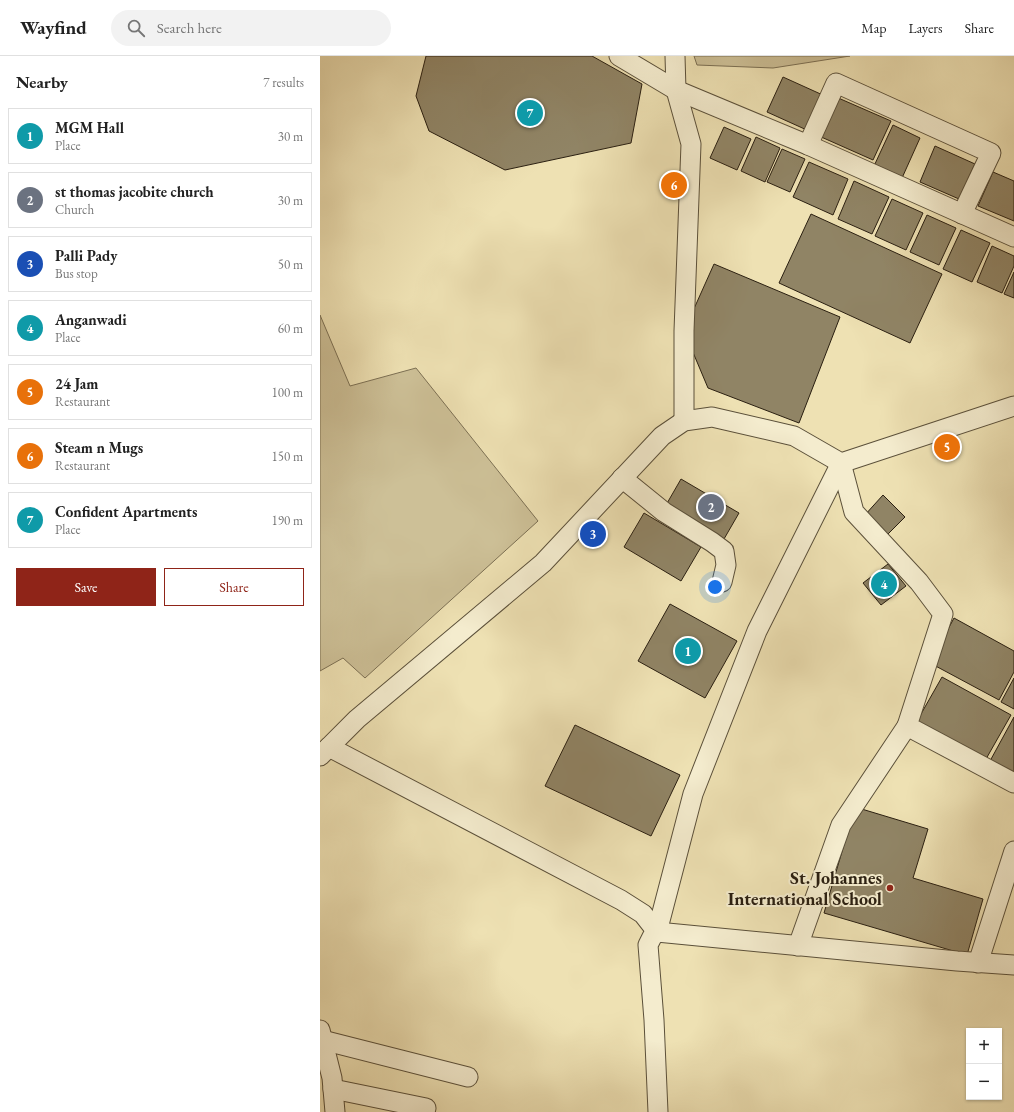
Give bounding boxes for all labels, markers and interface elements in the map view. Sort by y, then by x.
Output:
search box [111,10,391,46]
text: Wayfind [20,15,87,40]
icon: search [125,17,147,39]
text: Search here [157,18,222,37]
text: Map [861,19,886,37]
text: Layers [908,19,943,37]
text: Share [965,19,994,37]
text: Nearby [16,71,68,93]
text: 7 results [263,74,304,91]
pin: 7 [517,98,543,128]
text: MGM Hall [55,118,124,137]
text: 1 [27,128,33,145]
text: 30 m [278,128,303,145]
text: Place [55,137,81,154]
pin: 6 [661,170,687,200]
text: st thomas jacobite church [55,182,214,201]
text: 2 [27,192,33,209]
text: 30 m [278,192,303,209]
text: Church [55,201,94,218]
text: Palli Pady [55,246,117,265]
text: 3 [27,256,33,273]
text: 50 m [278,256,303,273]
text: Bus stop [55,265,98,282]
text: Anganwadi [55,310,127,329]
text: 4 [27,320,33,337]
text: 60 m [278,320,303,337]
text: Place [55,329,81,346]
text: 24 Jam [55,374,98,393]
text: 5 [27,384,33,401]
text: 100 m [272,384,303,401]
text: Restaurant [55,393,110,410]
pin: 5 [934,432,960,462]
text: Steam n Mugs [55,438,143,457]
text: 6 [27,448,33,465]
text: 150 m [272,448,303,465]
text: Restaurant [55,457,110,474]
pin: 2 [698,492,724,522]
text: Confident Apartments [55,502,197,521]
text: 7 [27,512,33,529]
text: 190 m [272,512,303,529]
pin: 3 [580,519,606,549]
text: Place [55,521,81,538]
button: Save [16,568,156,606]
button: Share [164,568,304,606]
pin: 4 [871,569,897,599]
your location [705,577,725,597]
pin: 1 [675,636,701,666]
place label: St. Johannes International School [728,866,882,910]
marker: St. Johannes International School [885,883,895,893]
map controls [966,1028,1002,1100]
button: + [966,1028,1002,1064]
button: − [966,1064,1002,1100]

